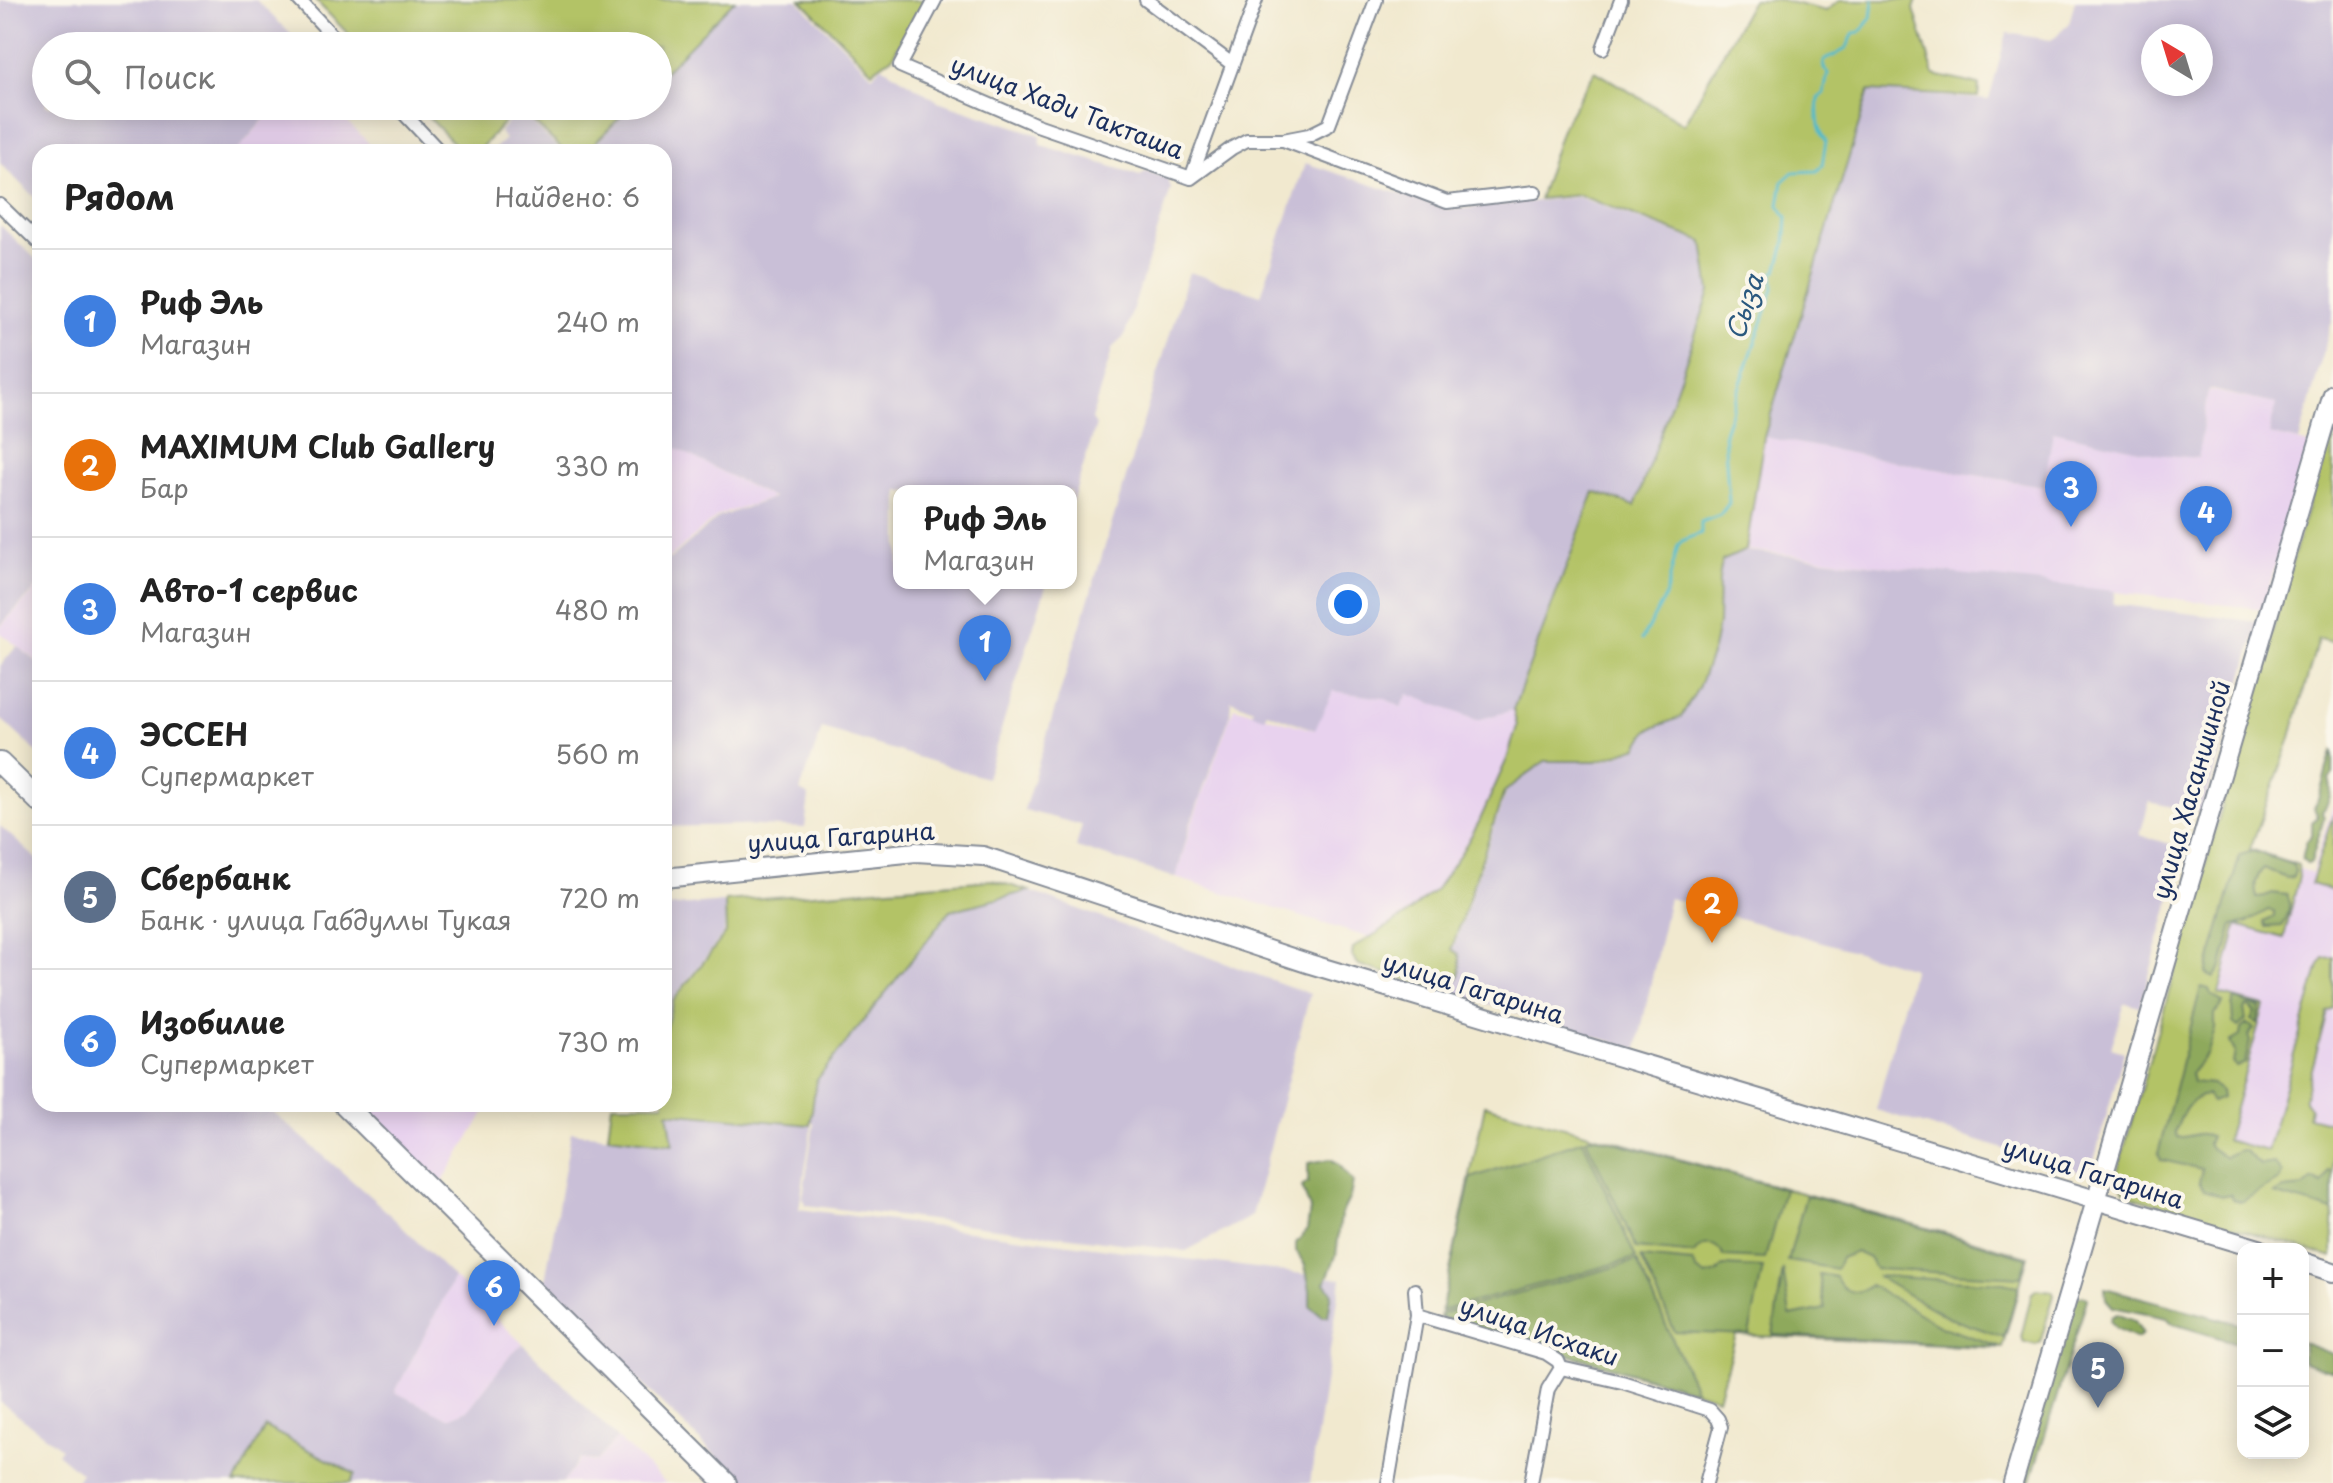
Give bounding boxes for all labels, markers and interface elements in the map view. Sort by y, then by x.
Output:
north arrow [2141,24,2213,96]
search box [32,32,672,120]
street label: улица Хади Такташа [946,45,1189,167]
icon: search [60,54,104,98]
text: Поиск [124,54,215,99]
text: Рядом [64,170,175,222]
text: Найдено: 6 [494,177,640,216]
water label: Сыза [1715,268,1773,344]
text: Риф Эль [140,279,263,324]
text: 1 [84,302,96,341]
text: 240 m [556,302,640,341]
text: Магазин [140,324,251,363]
text: MAXIMUM Club Gallery [140,423,495,468]
text: 2 [81,446,99,485]
text: 330 m [555,446,640,485]
pin: 3 [2045,461,2097,527]
text: Бар [140,468,189,507]
popup [893,485,1077,589]
pin: 4 [2180,486,2232,552]
text: Риф Эль [923,495,1047,540]
text: Магазин [923,540,1035,579]
text: Авто-1 сервис [140,567,358,612]
your location [1328,584,1368,624]
text: 3 [81,590,99,629]
text: 480 m [555,590,640,629]
text: Магазин [140,612,251,651]
pin: 1 [959,615,1011,681]
street label: улица Хасаншиной [2142,676,2239,903]
text: ЭССЕН [140,711,248,756]
text: 4 [81,734,99,773]
text: 560 m [555,734,640,773]
text: Супермаркет [140,756,314,795]
street label: улица Гагарина [746,812,936,860]
text: Сбербанк [140,855,290,900]
pin: 2 [1686,877,1738,943]
text: 5 [82,878,98,917]
text: 720 m [559,878,640,917]
text: Банк · улица Габдуллы Тукая [140,900,512,939]
street label: улица Гагарина [1379,942,1568,1032]
text: Изобилие [140,999,285,1044]
text: 6 [81,1022,99,1061]
text: 730 m [558,1022,640,1061]
text: Супермаркет [140,1044,314,1083]
street label: улица Гагарина [1999,1127,2188,1217]
map controls [2237,1243,2309,1459]
button: + [2237,1243,2309,1315]
pin: 6 [468,1260,520,1326]
street label: улица Исхаки [1455,1286,1624,1374]
button: − [2237,1315,2309,1387]
pin: 5 [2072,1342,2124,1408]
button: layers [2237,1387,2309,1459]

